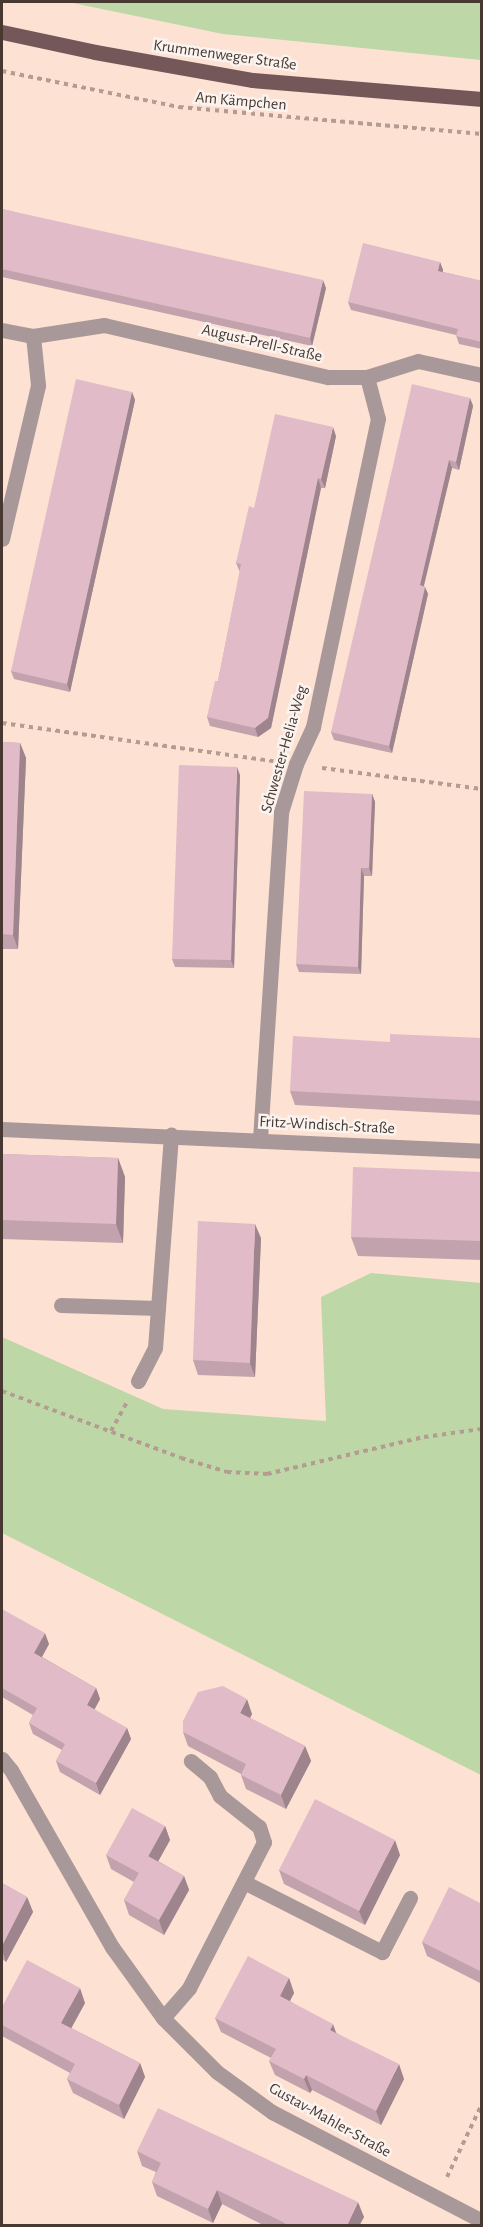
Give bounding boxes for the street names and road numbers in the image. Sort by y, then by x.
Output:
street label: Krummenweger Straße [152,35,298,75]
street label: Am Kämpchen [195,87,287,115]
street label: August-Prell-Straße [200,320,324,366]
street label: Schwester-Helia-Weg [257,683,311,815]
street label: Fritz-Windisch-Straße [259,1112,395,1138]
street label: Gustav-Mahler-Straße [266,2078,394,2162]

